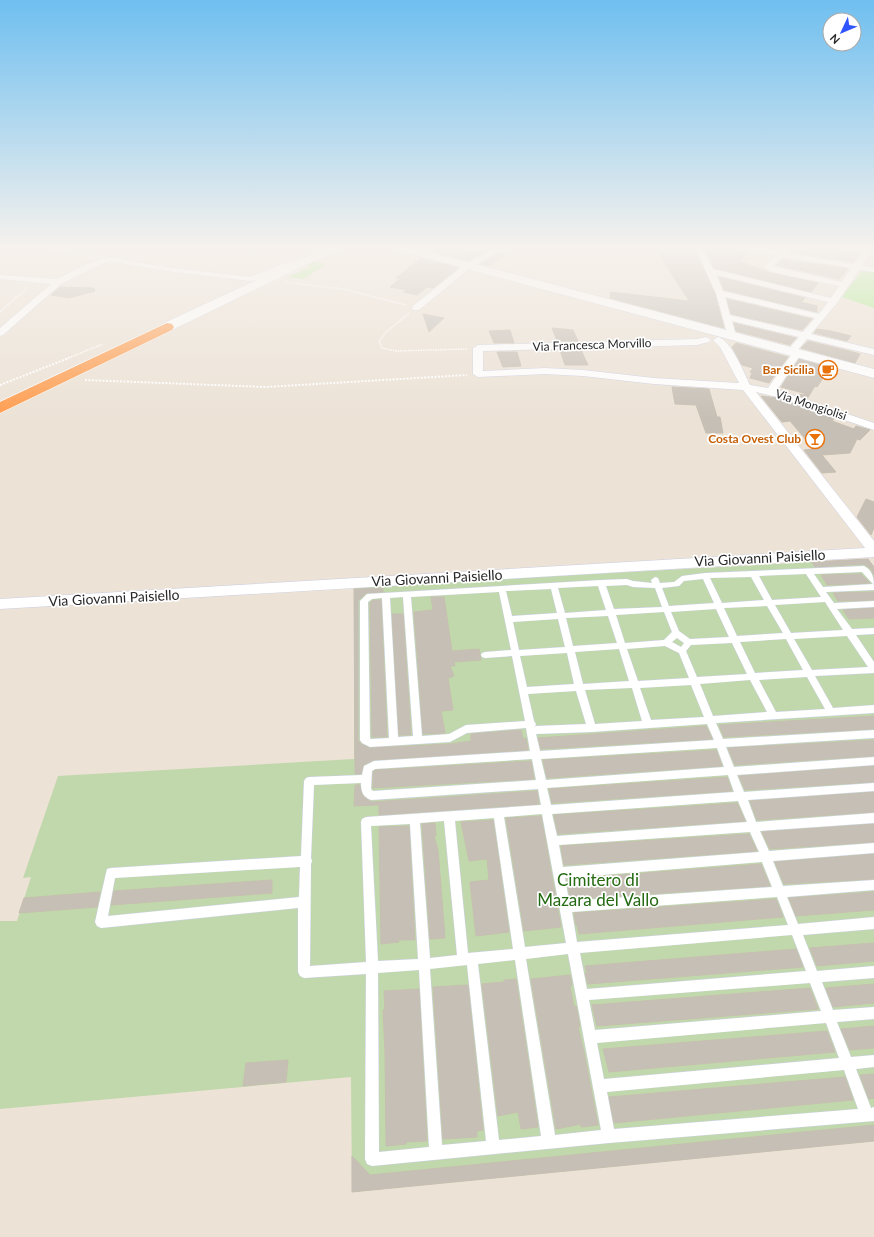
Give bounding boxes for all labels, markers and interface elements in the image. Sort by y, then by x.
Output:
north arrow [822,12,862,52]
text: N [827,32,842,47]
street label: Via Francesca Morvillo [532,335,652,354]
cafe icon: Bar Sicilia [817,359,839,381]
place label: Bar Sicilia [762,362,814,377]
street label: Via Mongiolisi [774,386,849,423]
bar icon: Costa Ovest Club [804,428,826,450]
place label: Costa Ovest Club [708,431,801,446]
street label: Via Giovanni Paisiello [694,546,826,569]
street label: Via Giovanni Paisiello [371,566,503,589]
street label: Via Giovanni Paisiello [48,586,180,609]
park label: Cimitero di Mazara del Vallo [537,869,659,910]

